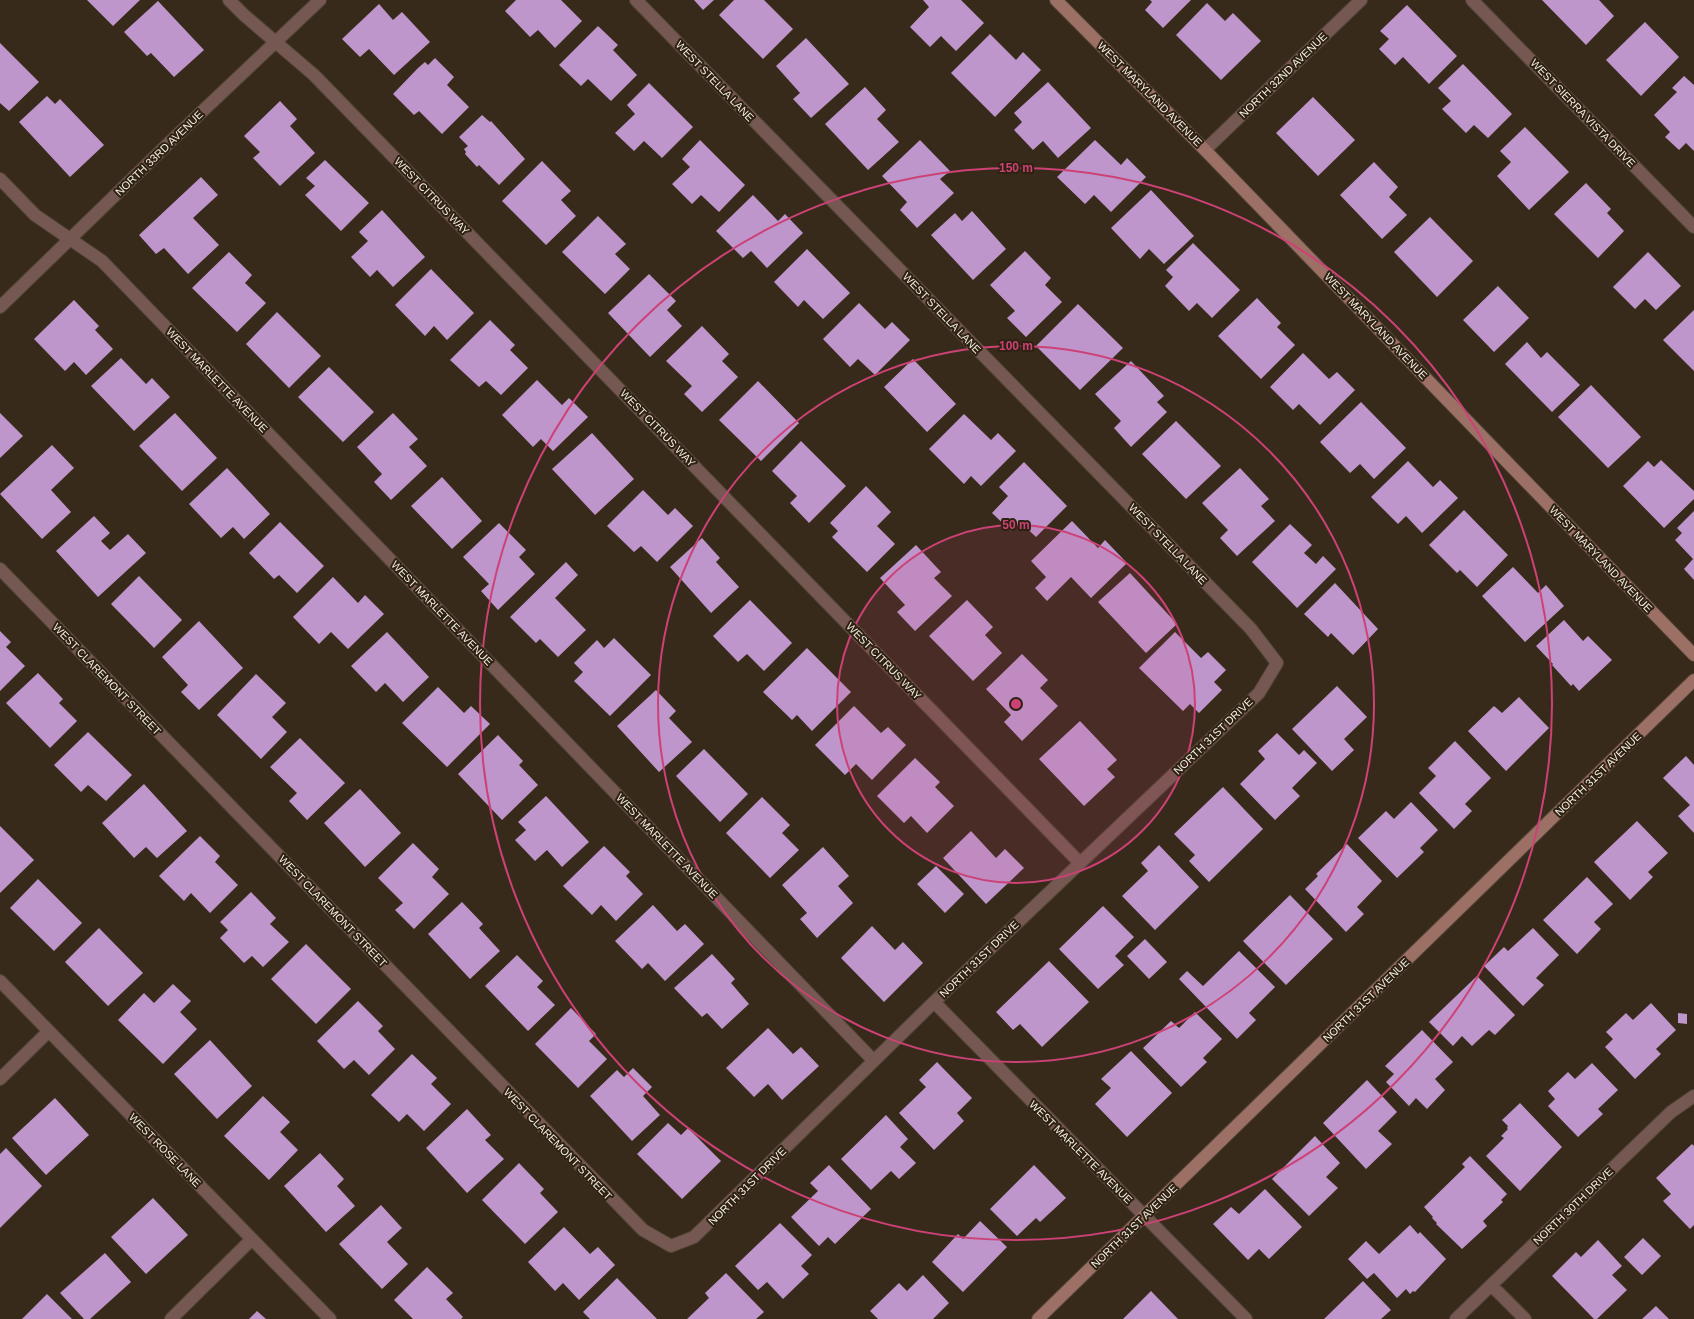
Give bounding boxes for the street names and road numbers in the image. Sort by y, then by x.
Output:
street label: NORTH 32ND AVENUE [1237,30,1329,120]
street label: WEST STELLA LANE [674,38,756,124]
street label: WEST MARYLAND AVENUE [1095,39,1205,149]
street label: WEST SIERRA VISTA DRIVE [1528,57,1638,169]
street label: NORTH 33RD AVENUE [113,108,205,198]
street label: WEST CITRUS WAY [392,155,472,237]
street label: WEST STELLA LANE [901,270,983,356]
street label: WEST MARYLAND AVENUE [1322,271,1430,381]
street label: WEST MARLETTE AVENUE [164,325,270,435]
street label: WEST CITRUS WAY [618,387,698,469]
street label: WEST STELLA LANE [1127,501,1209,587]
street label: WEST MARYLAND AVENUE [1547,504,1655,614]
street label: WEST MARLETTE AVENUE [389,558,495,668]
street label: WEST CITRUS WAY [844,620,924,702]
street label: WEST CLAREMONT STREET [51,621,164,737]
street label: NORTH 31ST DRIVE [1171,695,1255,777]
street label: NORTH 31ST AVENUE [1552,730,1644,818]
street label: WEST MARLETTE AVENUE [614,791,720,901]
street label: WEST CLAREMONT STREET [277,853,390,969]
street label: NORTH 31ST DRIVE [937,918,1021,1000]
street label: NORTH 31ST AVENUE [1320,956,1412,1044]
street label: WEST CLAREMONT STREET [502,1086,615,1202]
street label: WEST MARLETTE AVENUE [1027,1098,1135,1206]
street label: WEST ROSE LANE [127,1111,203,1189]
street label: NORTH 31ST DRIVE [706,1145,788,1227]
street label: NORTH 30TH DRIVE [1531,1165,1615,1247]
street label: NORTH 31ST AVENUE [1088,1182,1180,1270]

